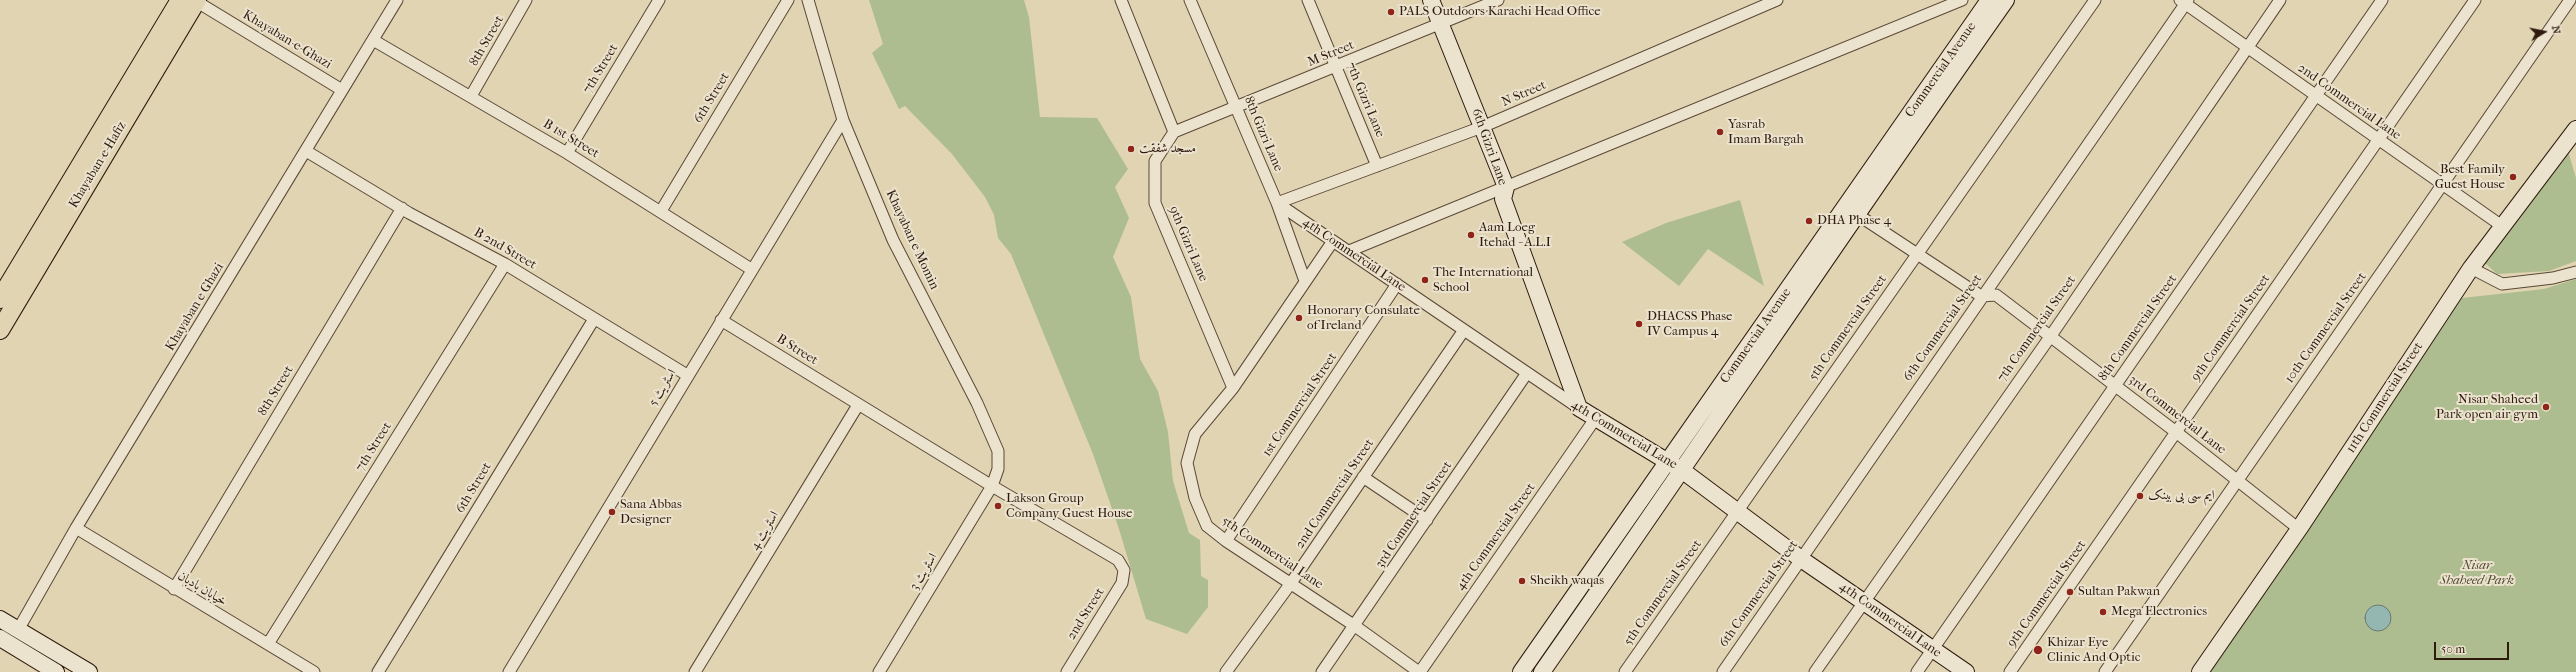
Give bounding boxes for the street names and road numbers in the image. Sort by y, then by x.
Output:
street label: Khayaban-e-Ghazi [240,7,334,73]
street label: 8th Street [466,13,508,69]
street label: Commercial Avenue [1902,19,1980,121]
street label: M Street [1305,38,1357,70]
street label: 7th Street [580,41,622,97]
street label: 7th Gizri Lane [1342,60,1388,140]
street label: 2nd Commercial Lane [2294,60,2404,144]
street label: 6th Street [691,70,733,126]
street label: N Street [1499,78,1549,110]
street label: 8th Gizri Lane [1240,94,1286,174]
street label: 6th Gizri Lane [1468,107,1510,187]
street label: B 1st Street [540,116,602,162]
street label: Khayaban-e-Hafiz [66,119,130,211]
street label: Khayaban e Momin [882,188,942,292]
street label: 9th Gizri Lane [1165,204,1211,284]
street label: 4th Commercial Lane [1300,215,1408,295]
street label: B 2nd Street [471,225,539,273]
street label: Khayaban e Ghazi [163,260,227,354]
street label: 10th Commercial Street [2282,270,2370,386]
street label: 5th Commercial Street [1806,272,1890,384]
street label: 6th Commercial Street [1900,272,1986,384]
street label: 8th Commercial Street [2095,272,2181,384]
street label: 9th Commercial Street [2188,272,2274,384]
street label: 7th Commercial Street [1994,273,2080,385]
street label: Commercial Avenue [1717,285,1795,387]
street label: B Street [774,331,820,369]
street label: 11th Commercial Street [2343,340,2427,456]
street label: 1st Commercial Street [1259,350,1341,460]
street label: 8th Street [255,363,297,419]
street label: اسٹریٹ 5 [646,367,680,409]
street label: 3rd Commercial Lane [2125,372,2229,458]
street label: 4th Commercial Lane [1568,397,1680,473]
street label: 7th Street [353,419,395,475]
street label: 2nd Commercial Street [1292,436,1378,552]
street label: 3rd Commercial Street [1372,459,1456,571]
street label: 6th Street [453,460,495,516]
street label: 4th Commercial Street [1453,480,1539,594]
street label: اسٹریٹ 4 [747,509,783,553]
street label: 5th Commercial Lane [1218,513,1326,593]
street label: 5th Commercial Street [1621,537,1705,649]
street label: 6th Commercial Street [1716,538,1802,650]
street label: 9th Commercial Street [2004,538,2090,650]
street label: اسٹریٹ 3 [907,551,941,593]
street label: خیابان بادبان [175,568,229,610]
street label: 4th Commercial Lane [1836,579,1944,661]
street label: 2nd Street [1064,585,1108,643]

